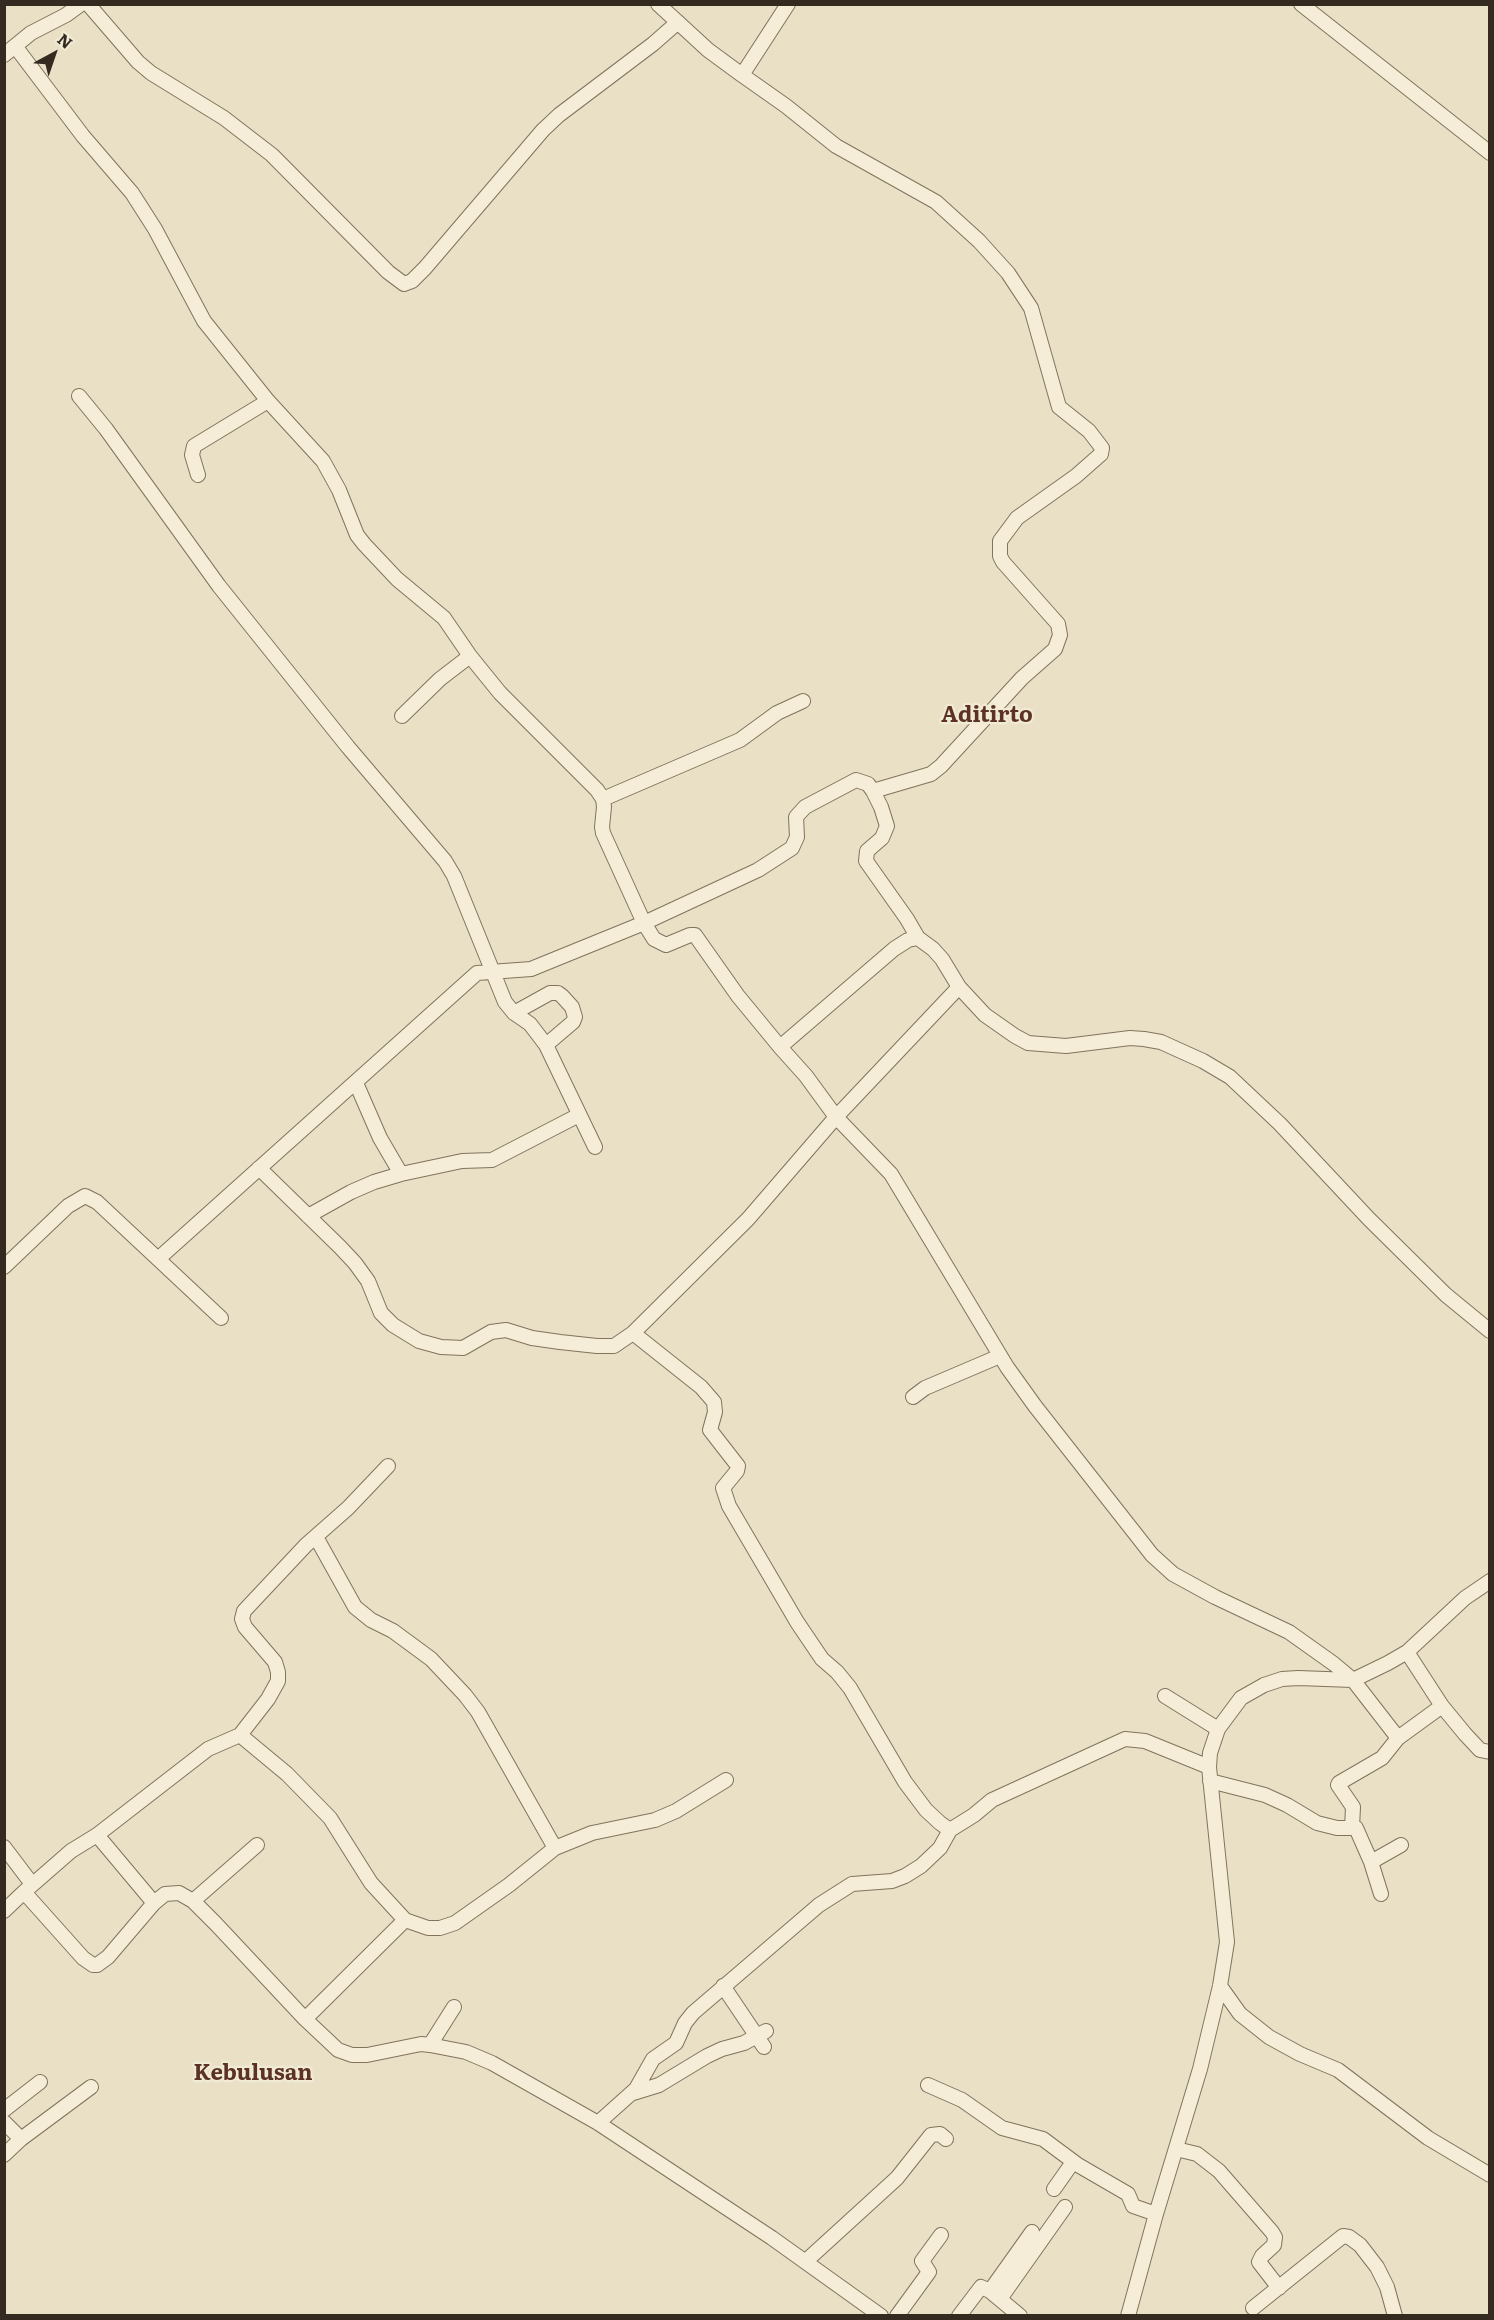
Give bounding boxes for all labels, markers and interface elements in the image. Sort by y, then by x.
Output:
north arrow [24,24,84,84]
text: N [53,27,78,54]
district label: Aditirto [941,703,1033,729]
district label: Kebulusan [193,2061,313,2087]

